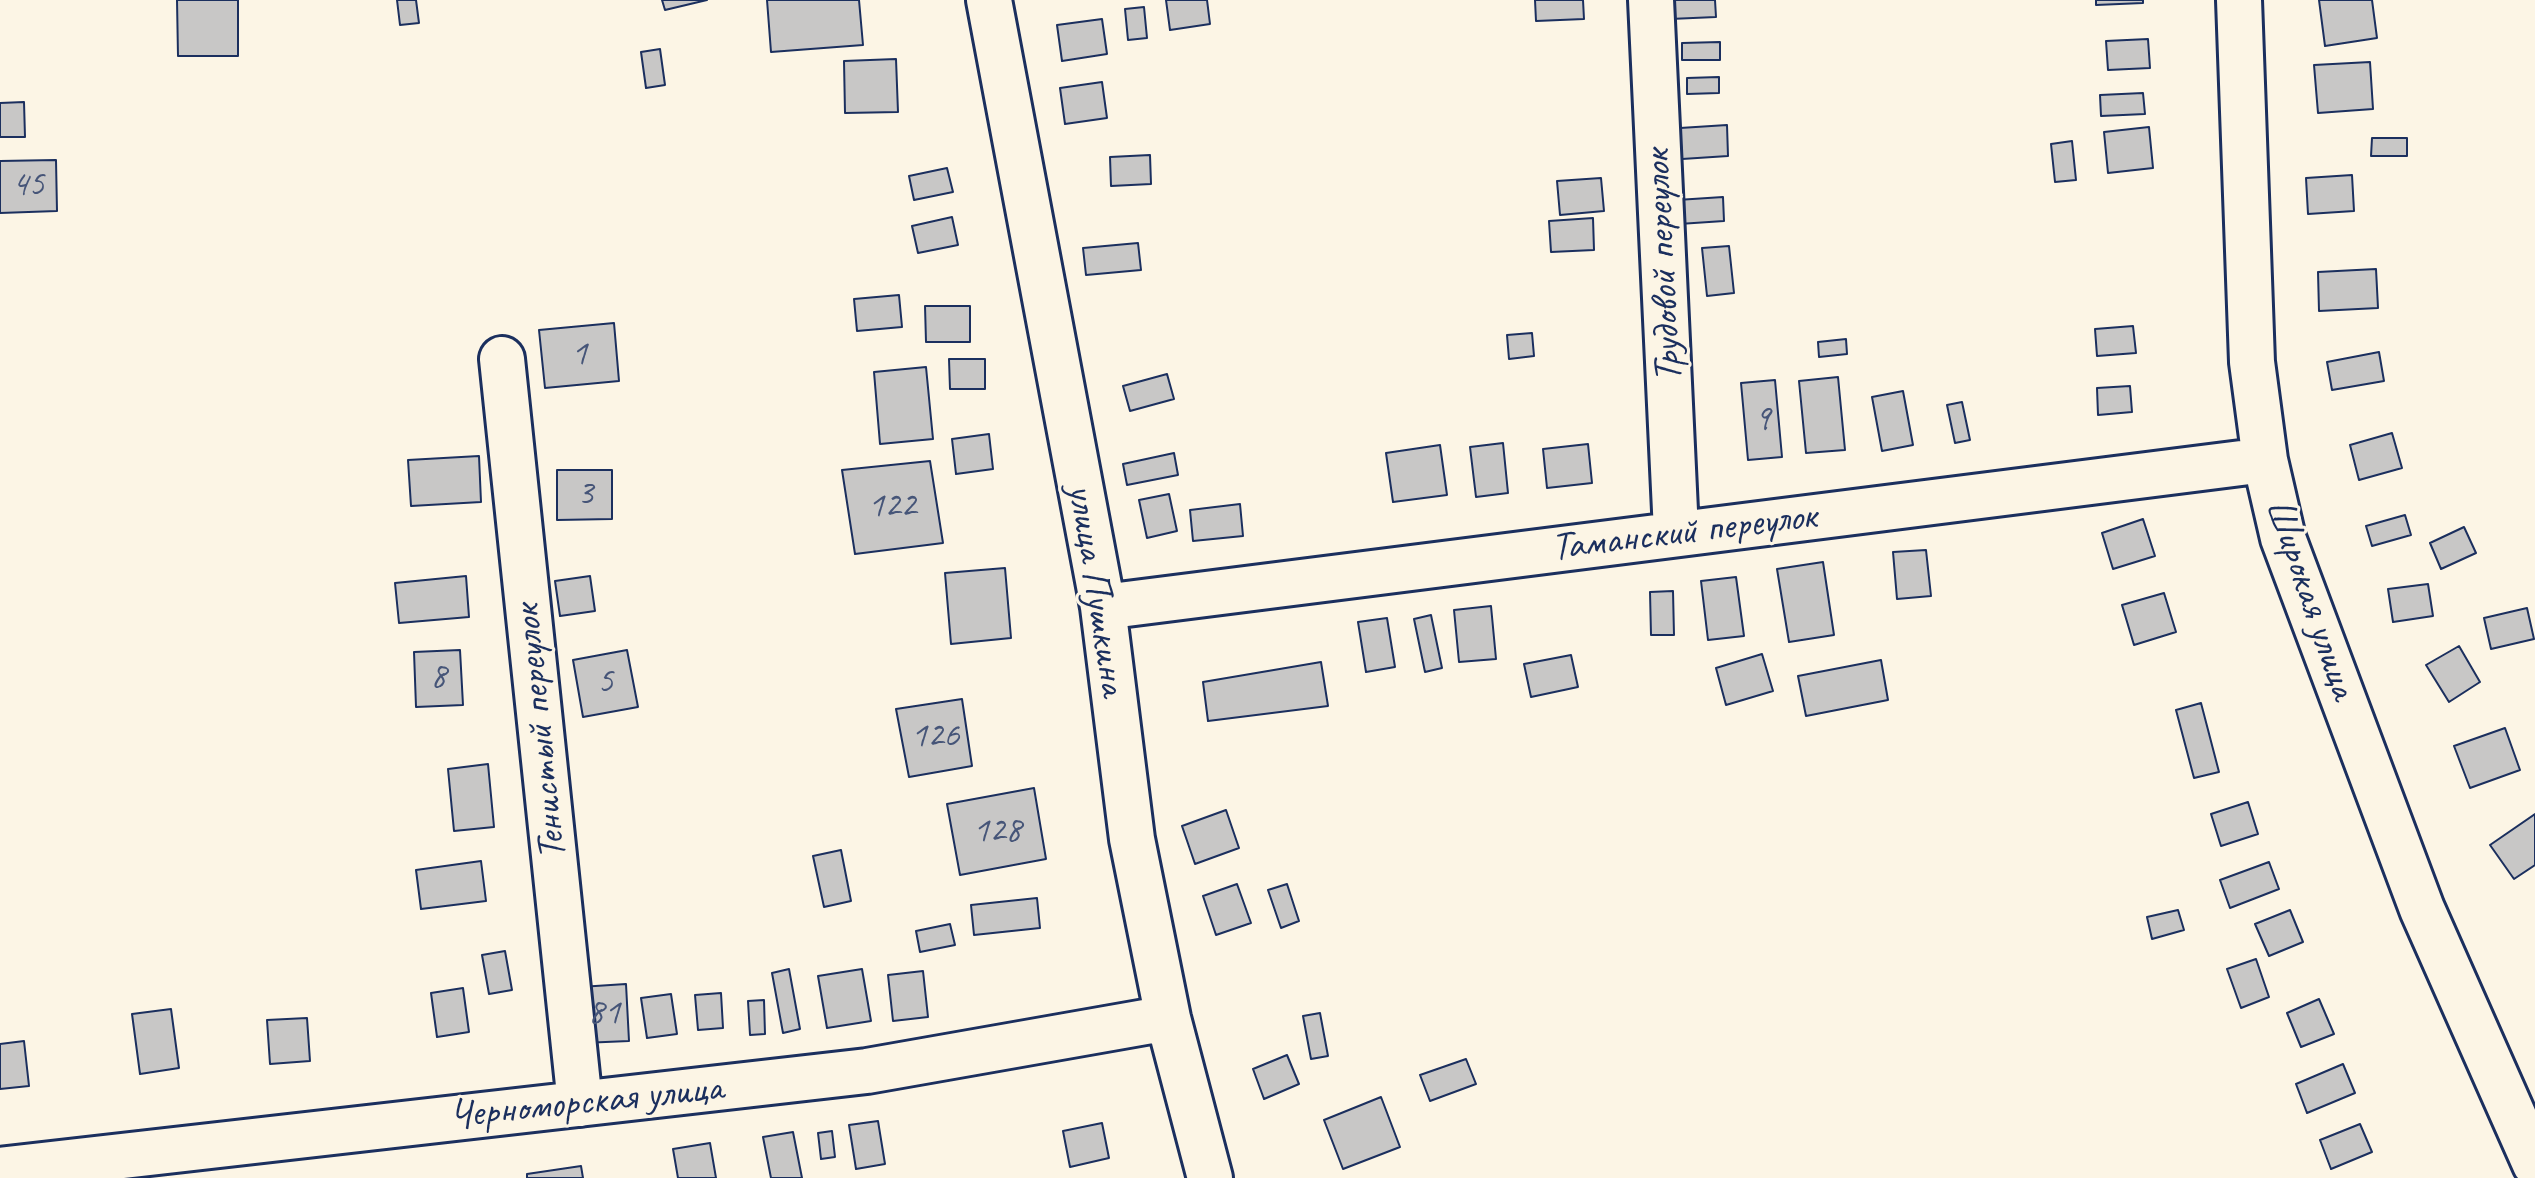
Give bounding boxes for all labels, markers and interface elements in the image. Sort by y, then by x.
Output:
street label: Трудовой переулок [1634,148,1694,384]
house number: 45 [12,164,44,208]
house number: 1 [571,333,587,377]
house number: 9 [1754,398,1770,442]
house number: 3 [577,473,593,517]
street label: улица Пушкина [1056,481,1136,699]
house number: 122 [868,485,916,529]
street label: Таманский переулок [1549,493,1819,573]
street label: Широкая улица [2253,493,2367,705]
street label: Тенистый переулок [504,602,578,862]
house number: 8 [430,656,446,700]
house number: 5 [597,661,613,705]
house number: 126 [911,715,959,759]
house number: 128 [973,810,1021,854]
house number: 81 [588,992,620,1036]
street label: Черноморская улица [447,1065,725,1141]

